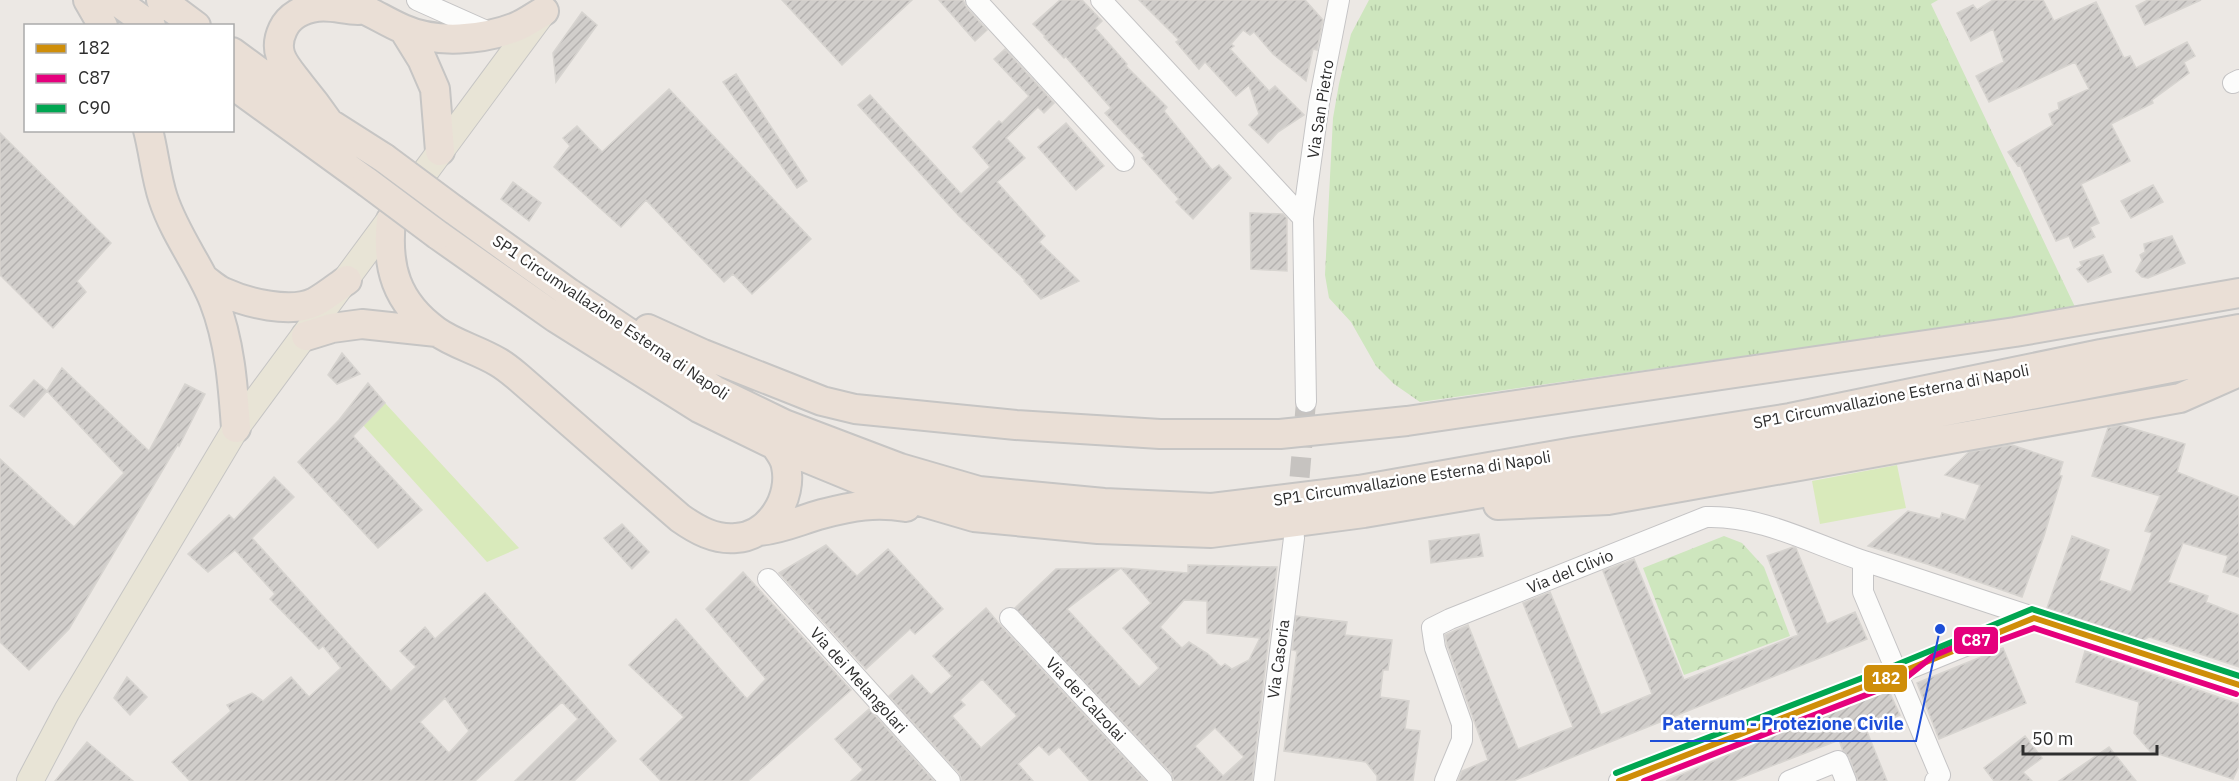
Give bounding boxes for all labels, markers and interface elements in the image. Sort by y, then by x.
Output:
legend [24,24,234,132]
text: 182 [78,36,110,59]
street label: Via San Pietro [1302,58,1338,160]
text: C87 [78,66,111,89]
text: C90 [78,96,111,119]
street label: SP1 Circumvallazione Esterna di Napoli [489,230,733,404]
street label: SP1 Circumvallazione Esterna di Napoli [1751,359,2031,433]
street label: SP1 Circumvallazione Esterna di Napoli [1272,446,1552,510]
street label: Via del Clivio [1524,545,1616,597]
street label: Via Casoria [1263,618,1294,700]
street label: Via dei Melangolari [806,623,912,737]
line badge: C87 [1953,626,1999,655]
text: C87 [1961,630,1991,650]
street label: Via dei Calzolai [1042,653,1130,745]
line badge: 182 [1863,664,1908,693]
text: 182 [1872,668,1900,688]
callout: Paternum - Protezione Civile [1650,705,1916,741]
text: Paternum - Protezione Civile [1662,712,1904,735]
scale bar [2023,718,2156,756]
text: 50 m [2032,727,2074,750]

